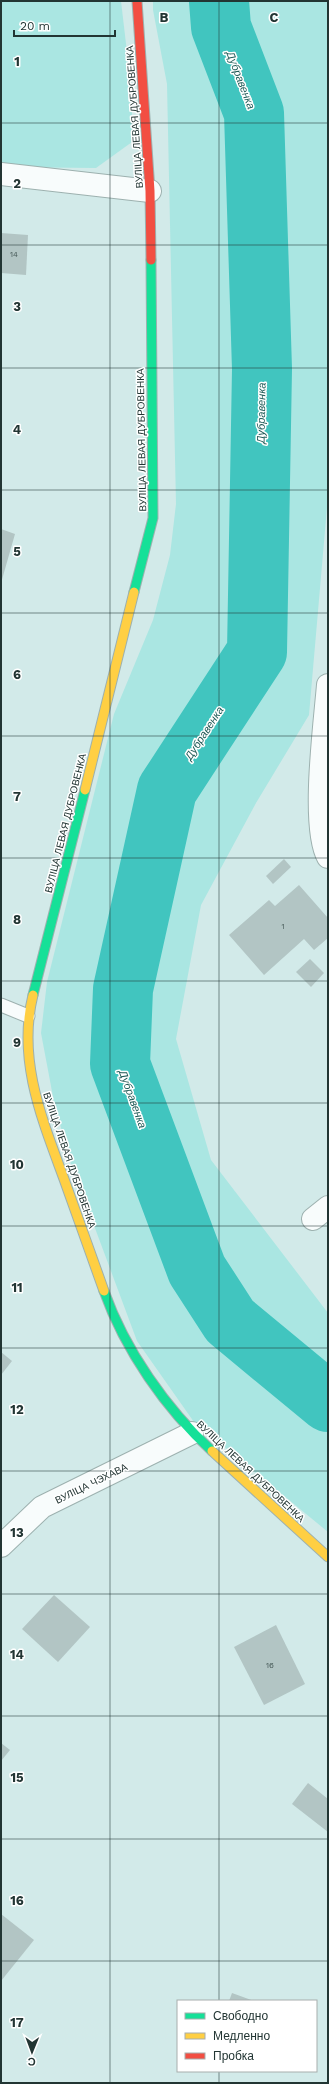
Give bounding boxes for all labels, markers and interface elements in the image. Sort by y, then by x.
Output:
text: B [160,10,169,25]
text: C [270,10,279,25]
scale bar [14,12,115,38]
text: 20 m [20,19,50,33]
street label: ВУЛІЦА ЛЕВАЯ ДУБРОВЕНКА [124,45,145,189]
water label: Дубравенка [223,48,258,111]
text: 1 [14,54,20,69]
text: 2 [13,176,21,191]
house number: 14 [10,250,18,259]
text: 3 [13,299,21,314]
street label: ВУЛІЦА ЛЕВАЯ ДУБРОВЕНКА [135,368,148,512]
water label: Дубравенка [254,382,269,446]
text: 4 [13,422,22,437]
text: 5 [13,544,21,559]
text: 6 [13,667,21,682]
water label: Дубравенка [181,704,226,764]
street label: ВУЛІЦА ЛЕВАЯ ДУБРОВЕНКА [43,752,88,894]
text: 7 [13,789,21,804]
text: 8 [13,912,21,927]
house number: 1 [281,922,285,931]
text: 9 [13,1035,21,1050]
water label: Дубравенка [115,1066,149,1130]
street label: ВУЛІЦА ЛЕВАЯ ДУБРОВЕНКА [41,1091,98,1230]
text: 10 [10,1157,24,1172]
text: 11 [11,1280,23,1295]
text: 12 [10,1402,24,1417]
street label: ВУЛІЦА ЛЕВАЯ ДУБРОВЕНКА [195,1419,307,1524]
street label: ВУЛІЦА ЧЭХАВА [53,1461,129,1506]
text: 13 [10,1525,24,1540]
text: 14 [10,1647,25,1662]
house number: 16 [266,1661,274,1670]
text: 15 [10,1770,24,1785]
text: 16 [10,1893,24,1908]
legend [177,2000,317,2072]
text: Свободно [213,2009,268,2023]
text: 17 [10,2015,24,2030]
text: Медленно [213,2029,270,2043]
north arrow [12,2032,52,2072]
text: Пробка [213,2049,254,2063]
text: С [28,2055,36,2068]

